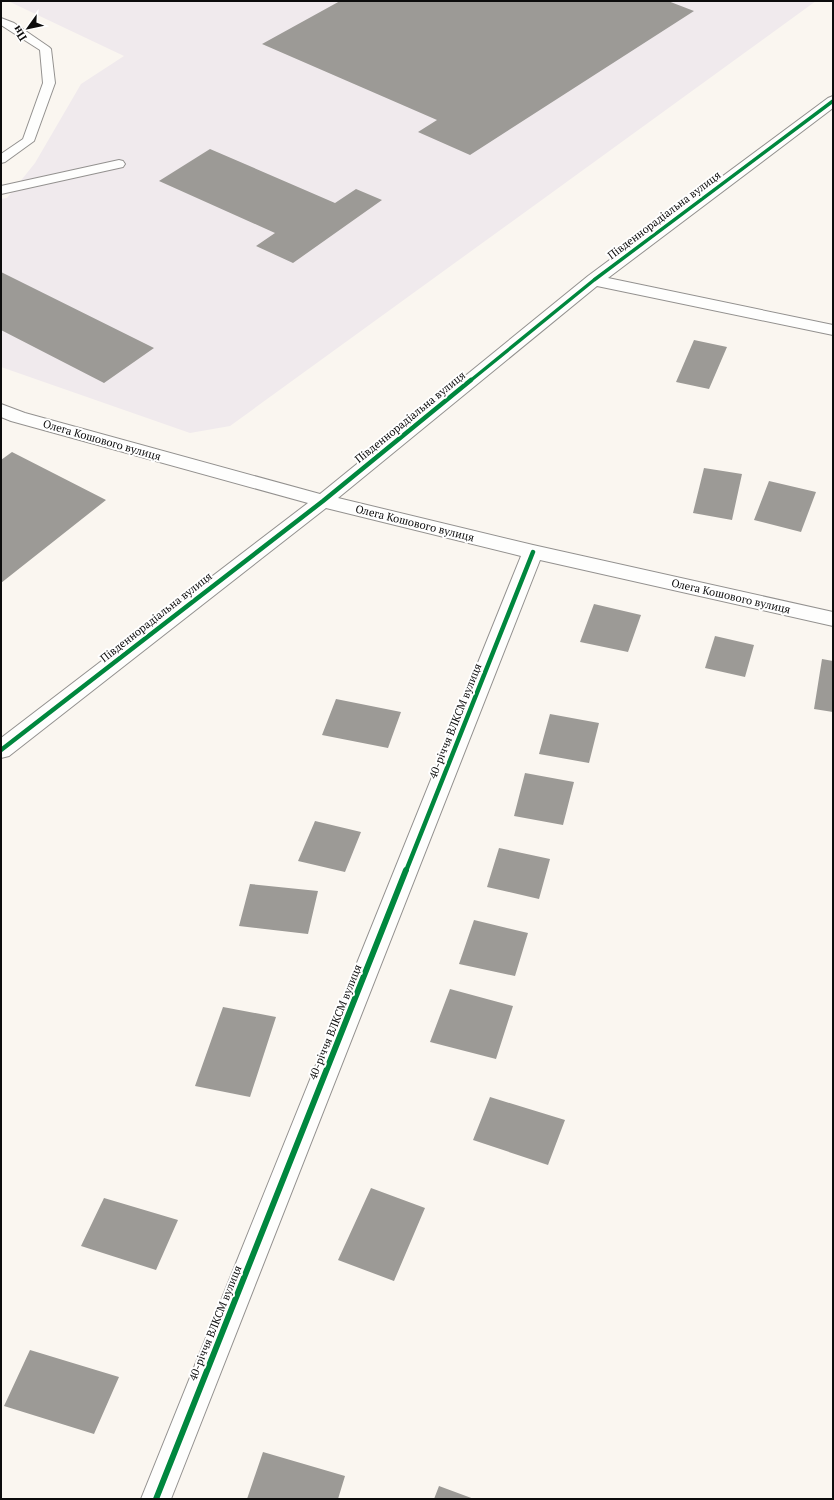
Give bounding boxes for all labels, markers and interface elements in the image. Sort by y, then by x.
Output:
north arrow [8,8,48,48]
text: Пн [9,23,30,44]
street label: Південнорадіальна вулиця [605,168,724,262]
street label: Південнорадіальна вулиця [352,368,468,466]
street label: Олега Кошового вулиця [41,416,163,464]
street label: Олега Кошового вулиця [354,501,476,545]
street label: Південнорадіальна вулиця [97,569,215,665]
street label: Олега Кошового вулиця [670,575,792,617]
street label: 40-річчя ВЛКСМ вулиця [425,661,485,781]
street label: 40-річчя ВЛКСМ вулиця [305,962,365,1082]
street label: 40-річчя ВЛКСМ вулиця [185,1263,245,1383]

